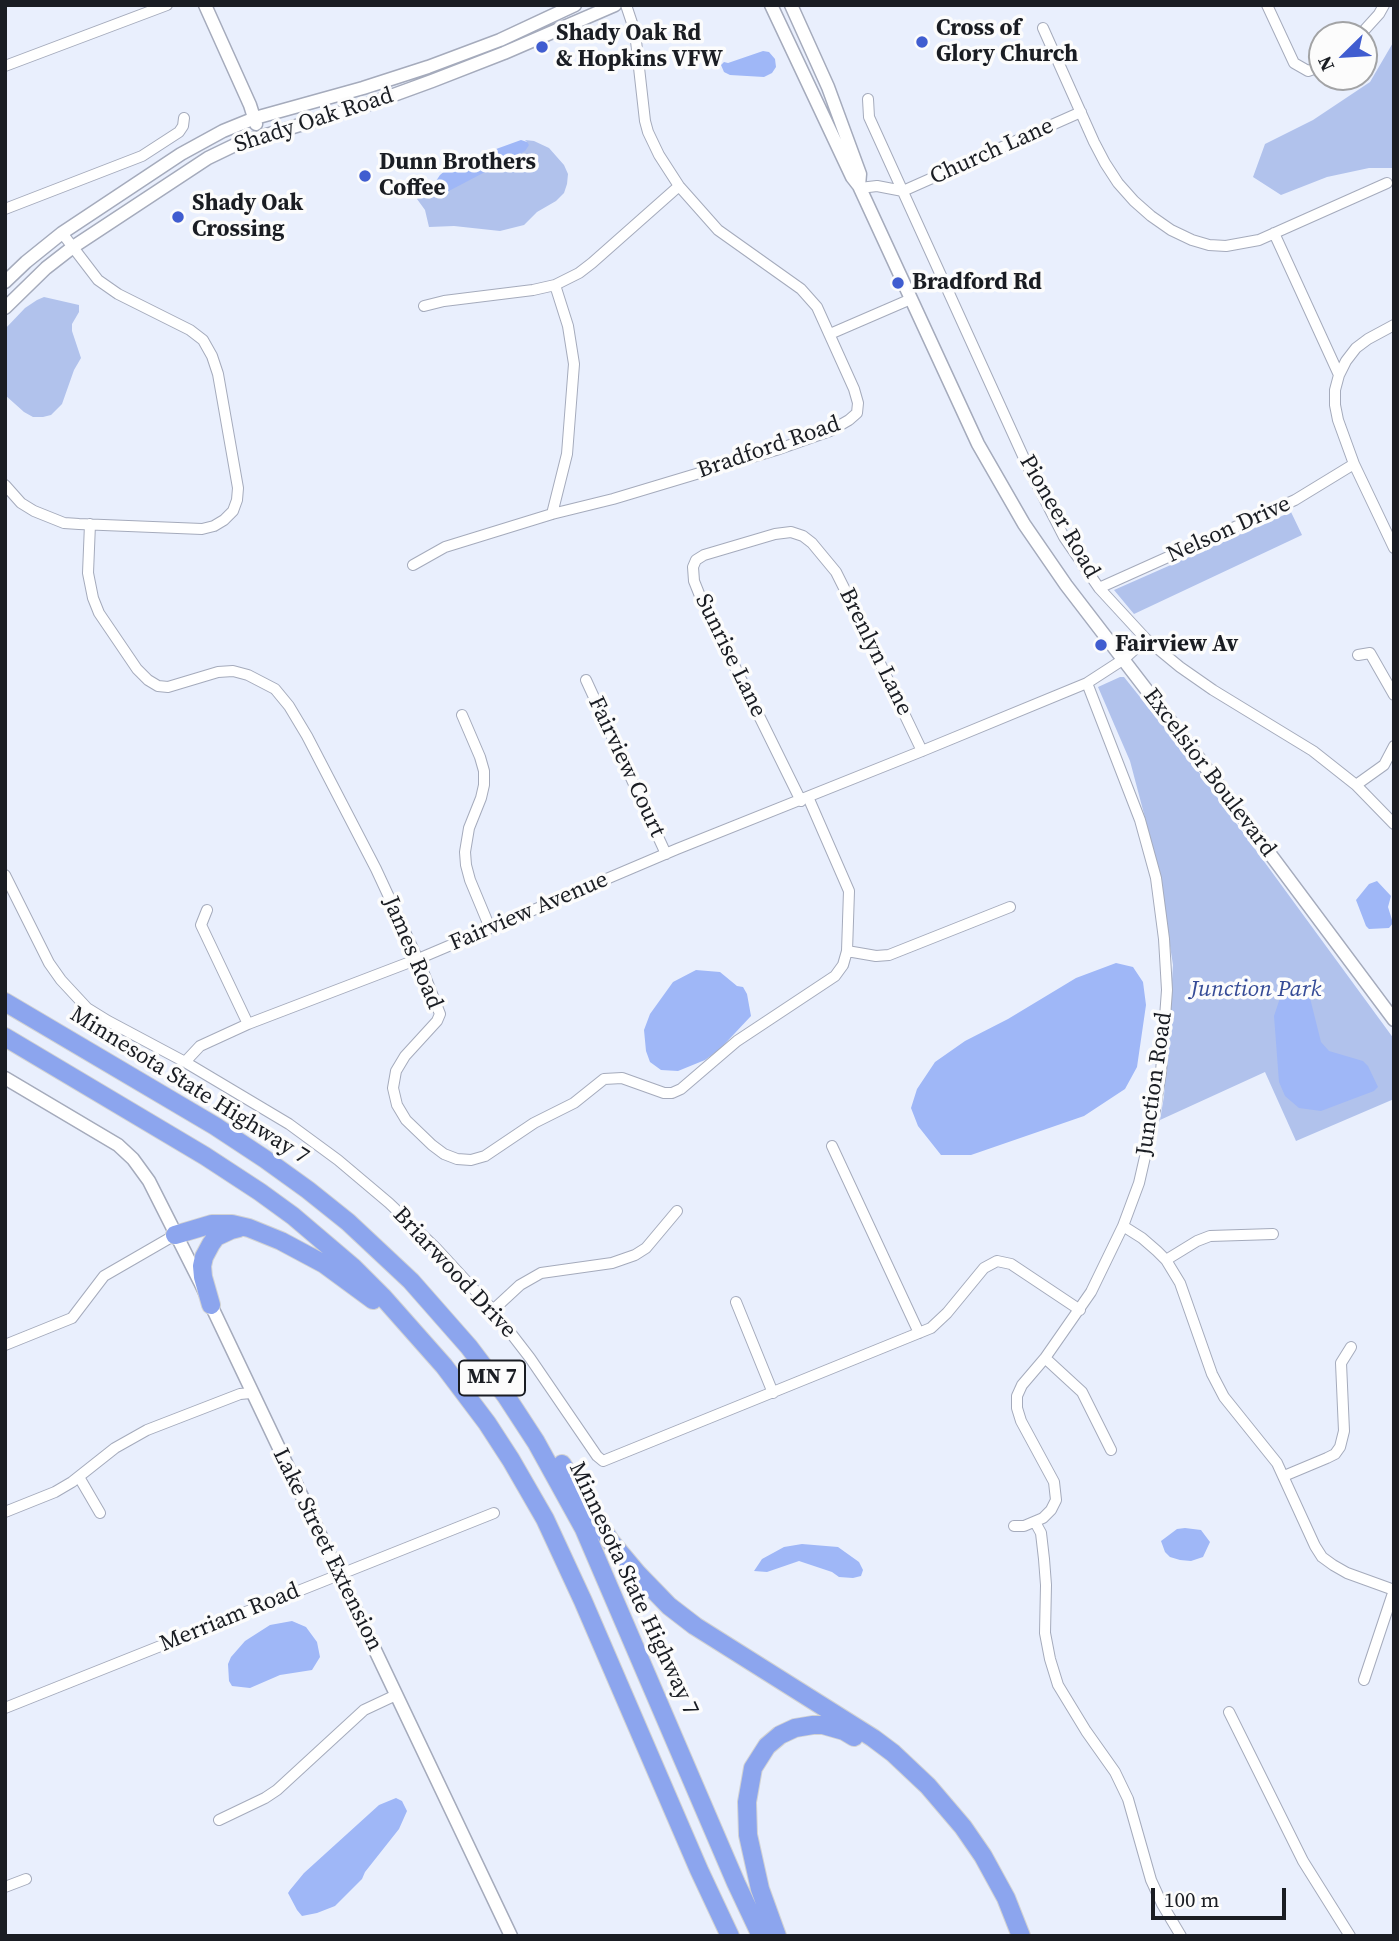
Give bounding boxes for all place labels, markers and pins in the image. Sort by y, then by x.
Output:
place label: Cross of Glory Church [936,15,1078,69]
place label: Shady Oak Rd & Hopkins VFW [556,20,723,74]
marker: Cross of Glory Church [914,34,930,50]
marker: Shady Oak Rd & Hopkins VFW [534,39,550,55]
place label: Dunn Brothers Coffee [379,149,536,203]
marker: Dunn Brothers Coffee [357,168,373,184]
place label: Shady Oak Crossing [192,190,303,244]
marker: Shady Oak Crossing [170,209,186,225]
place label: Bradford Rd [912,269,1042,297]
marker: Bradford Rd [890,275,906,291]
place label: Fairview Av [1115,631,1238,659]
marker: Fairview Av [1093,637,1109,653]

